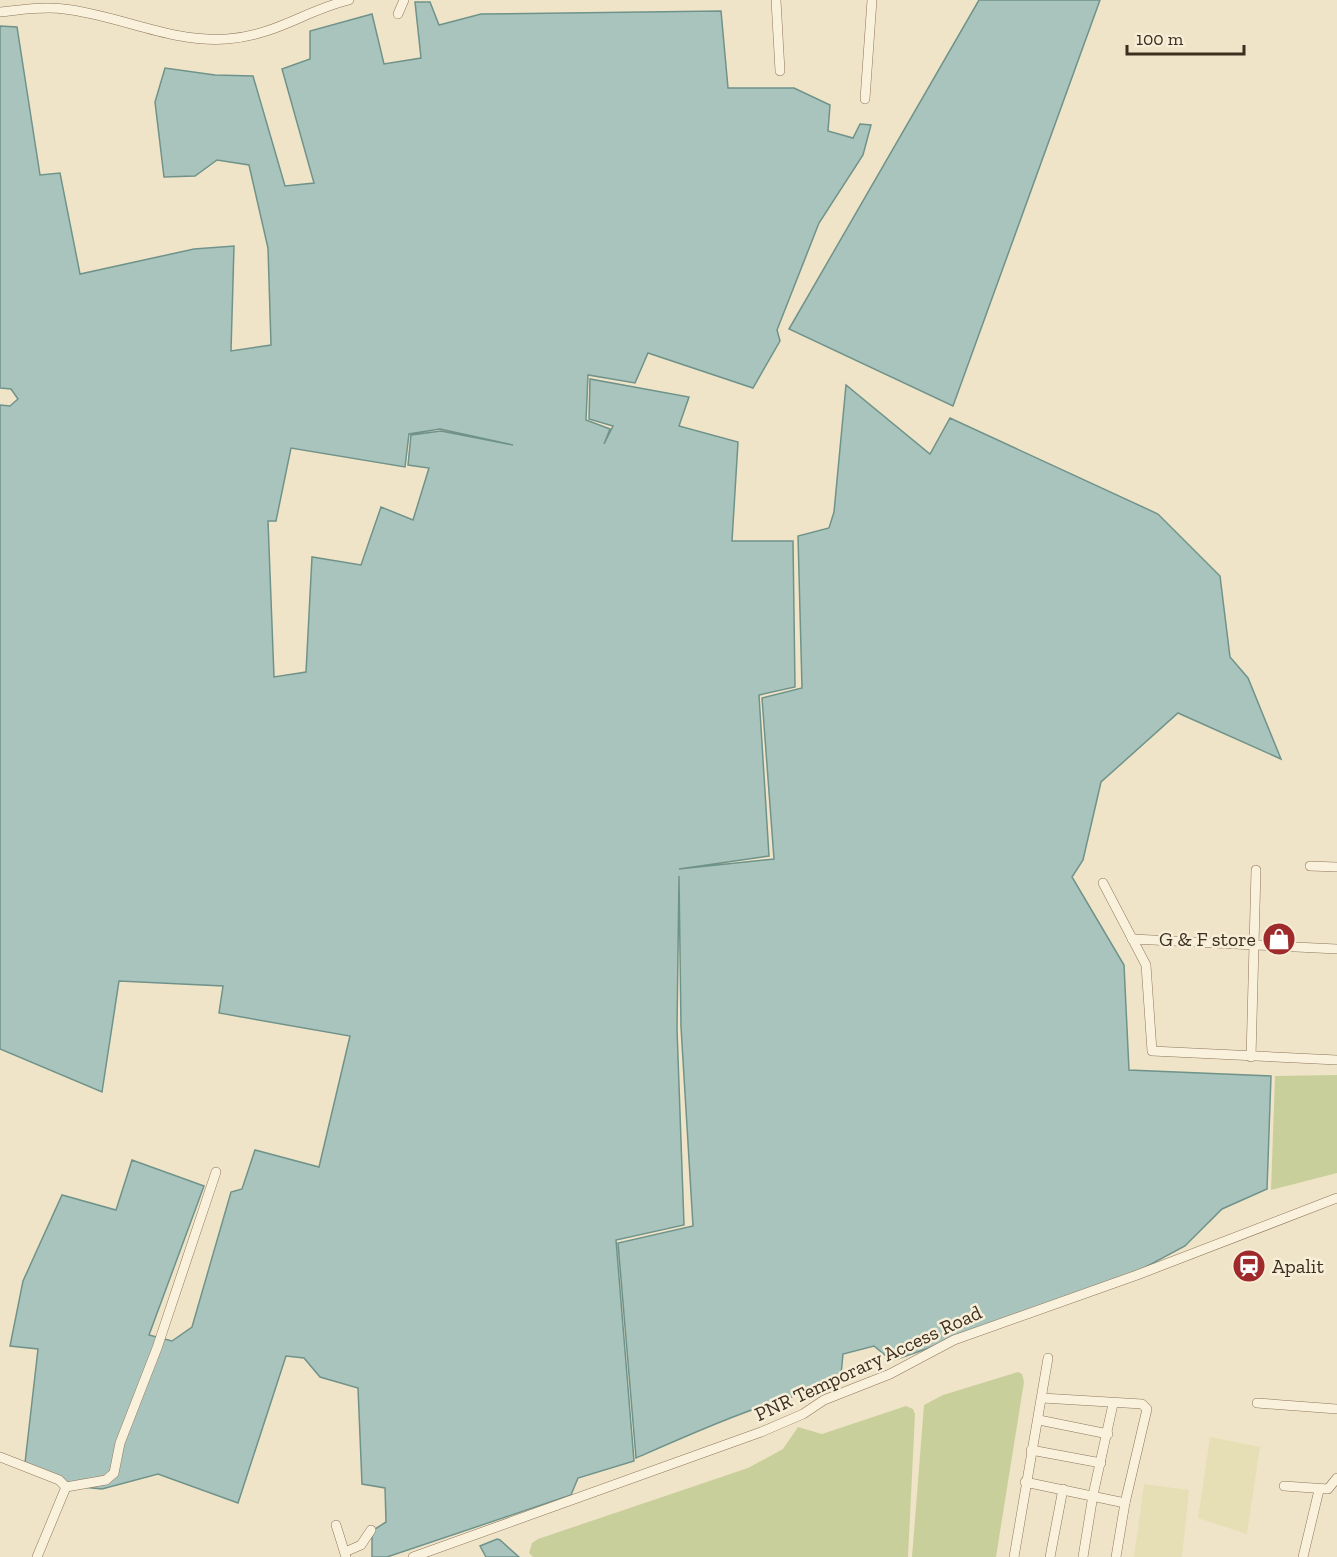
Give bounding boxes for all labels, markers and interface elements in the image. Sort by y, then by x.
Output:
scale bar [1127,18,1244,56]
text: 100 m [1136,28,1184,50]
shop icon: G & F store [1261,921,1297,957]
place label: G & F store [1159,927,1256,951]
station icon: Apalit [1231,1248,1267,1284]
place label: Apalit [1272,1254,1324,1278]
street label: PNR Temporary Access Road [751,1300,985,1426]

